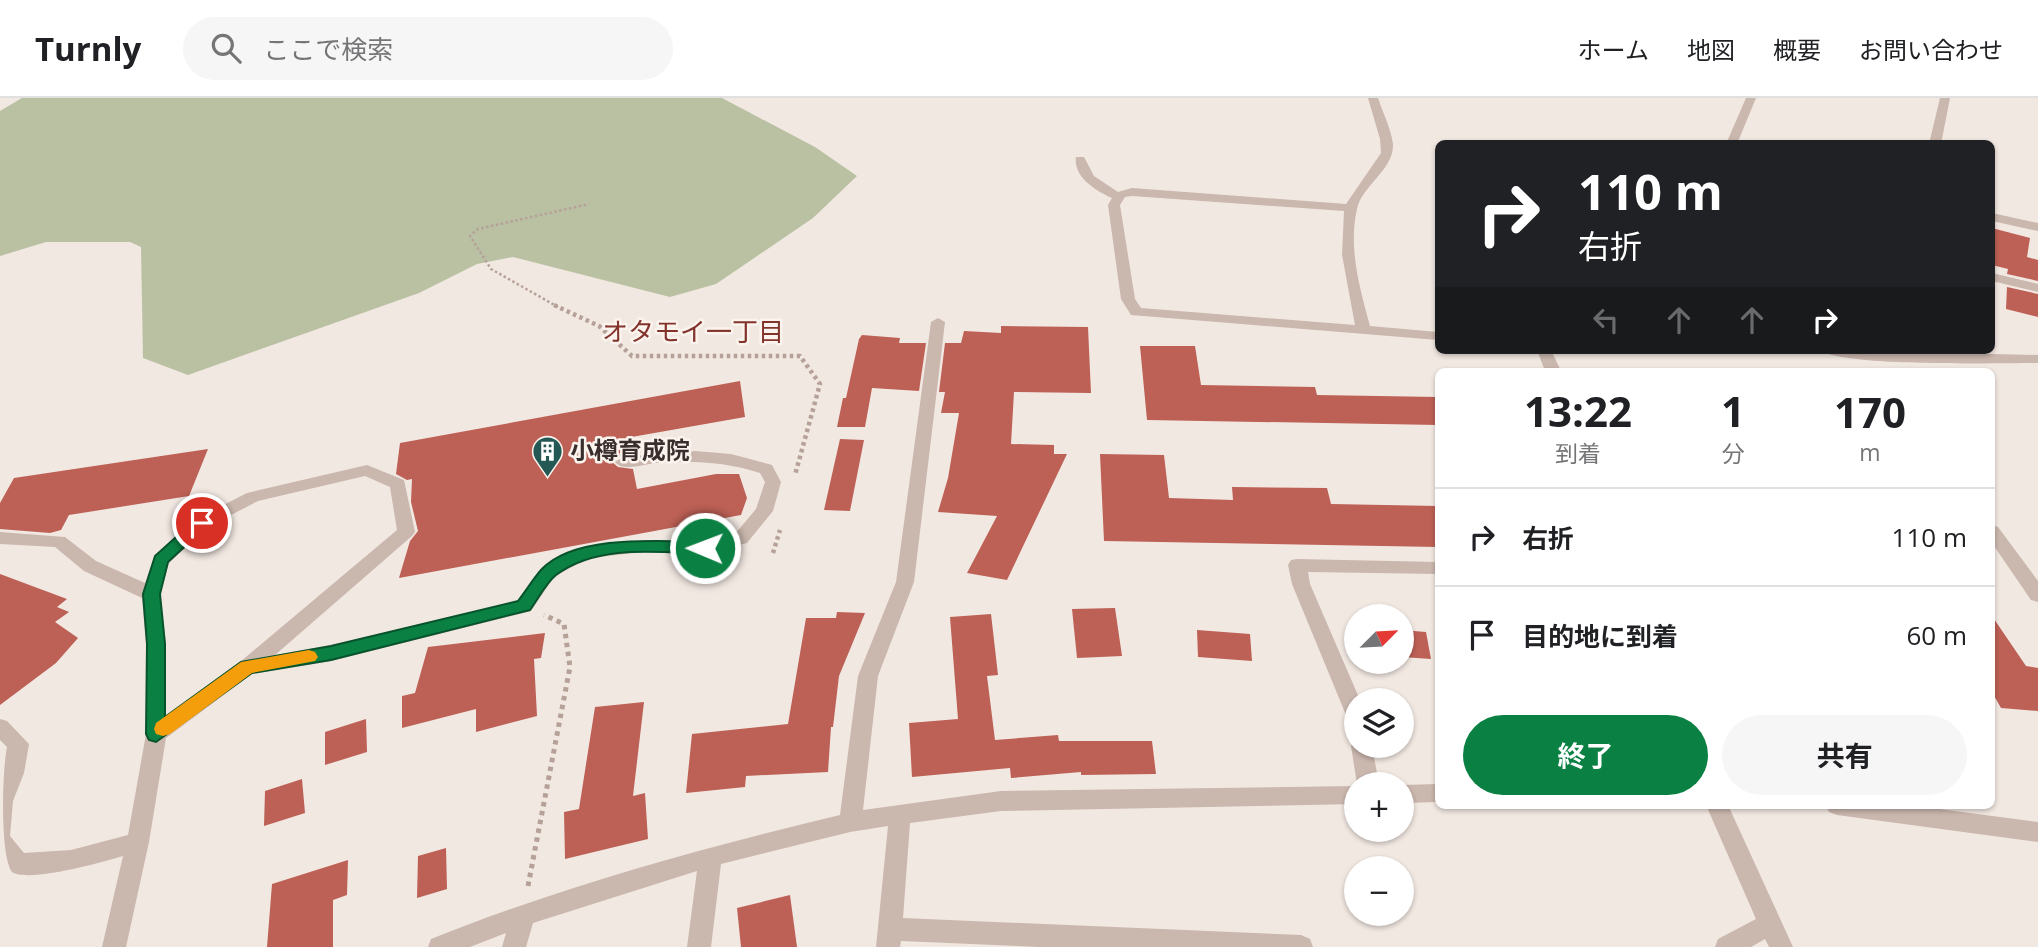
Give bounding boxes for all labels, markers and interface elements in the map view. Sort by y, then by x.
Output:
search box [183,17,673,80]
text: Turnly [35,26,141,71]
icon: search [207,29,245,67]
text: ここで検索 [263,31,393,67]
text: ホーム [1578,33,1649,66]
text: 地図 [1687,33,1735,66]
text: 概要 [1773,33,1821,66]
text: お問い合わせ [1859,33,2003,66]
text: 110 m [1578,158,1723,224]
icon: right [1463,168,1554,259]
text: 右折 [1578,224,1642,267]
icon: left [1587,301,1625,339]
icon: ahead [1660,301,1698,339]
icon: ahead [1733,301,1771,339]
icon: right [1806,301,1844,339]
district label: オタモイ一丁目 [602,313,784,349]
text: 13:22 [1524,382,1632,439]
text: 1 [1721,382,1745,439]
text: 170 [1834,383,1906,440]
place label: 小樽育成院 [570,433,690,466]
building icon: 小樽育成院 [530,434,564,478]
text: m [1859,436,1881,468]
text: 到着 [1555,437,1601,469]
text: 分 [1721,437,1744,469]
pin [172,493,232,553]
icon: arrive [183,504,221,542]
position arrow [668,511,742,585]
icon: right [1463,518,1501,556]
text: 110 m [1892,519,1967,555]
text: 右折 [1522,520,1574,556]
north arrow [1344,604,1414,674]
map controls [1344,604,1414,926]
icon: arrive [1463,616,1501,654]
text: 60 m [1906,617,1967,653]
text: 目的地に到着 [1522,618,1678,654]
button: layers [1344,688,1414,758]
button: 終了 [1463,715,1708,795]
button: 共有 [1722,715,1967,795]
button: + [1344,772,1414,842]
button: − [1344,856,1414,926]

